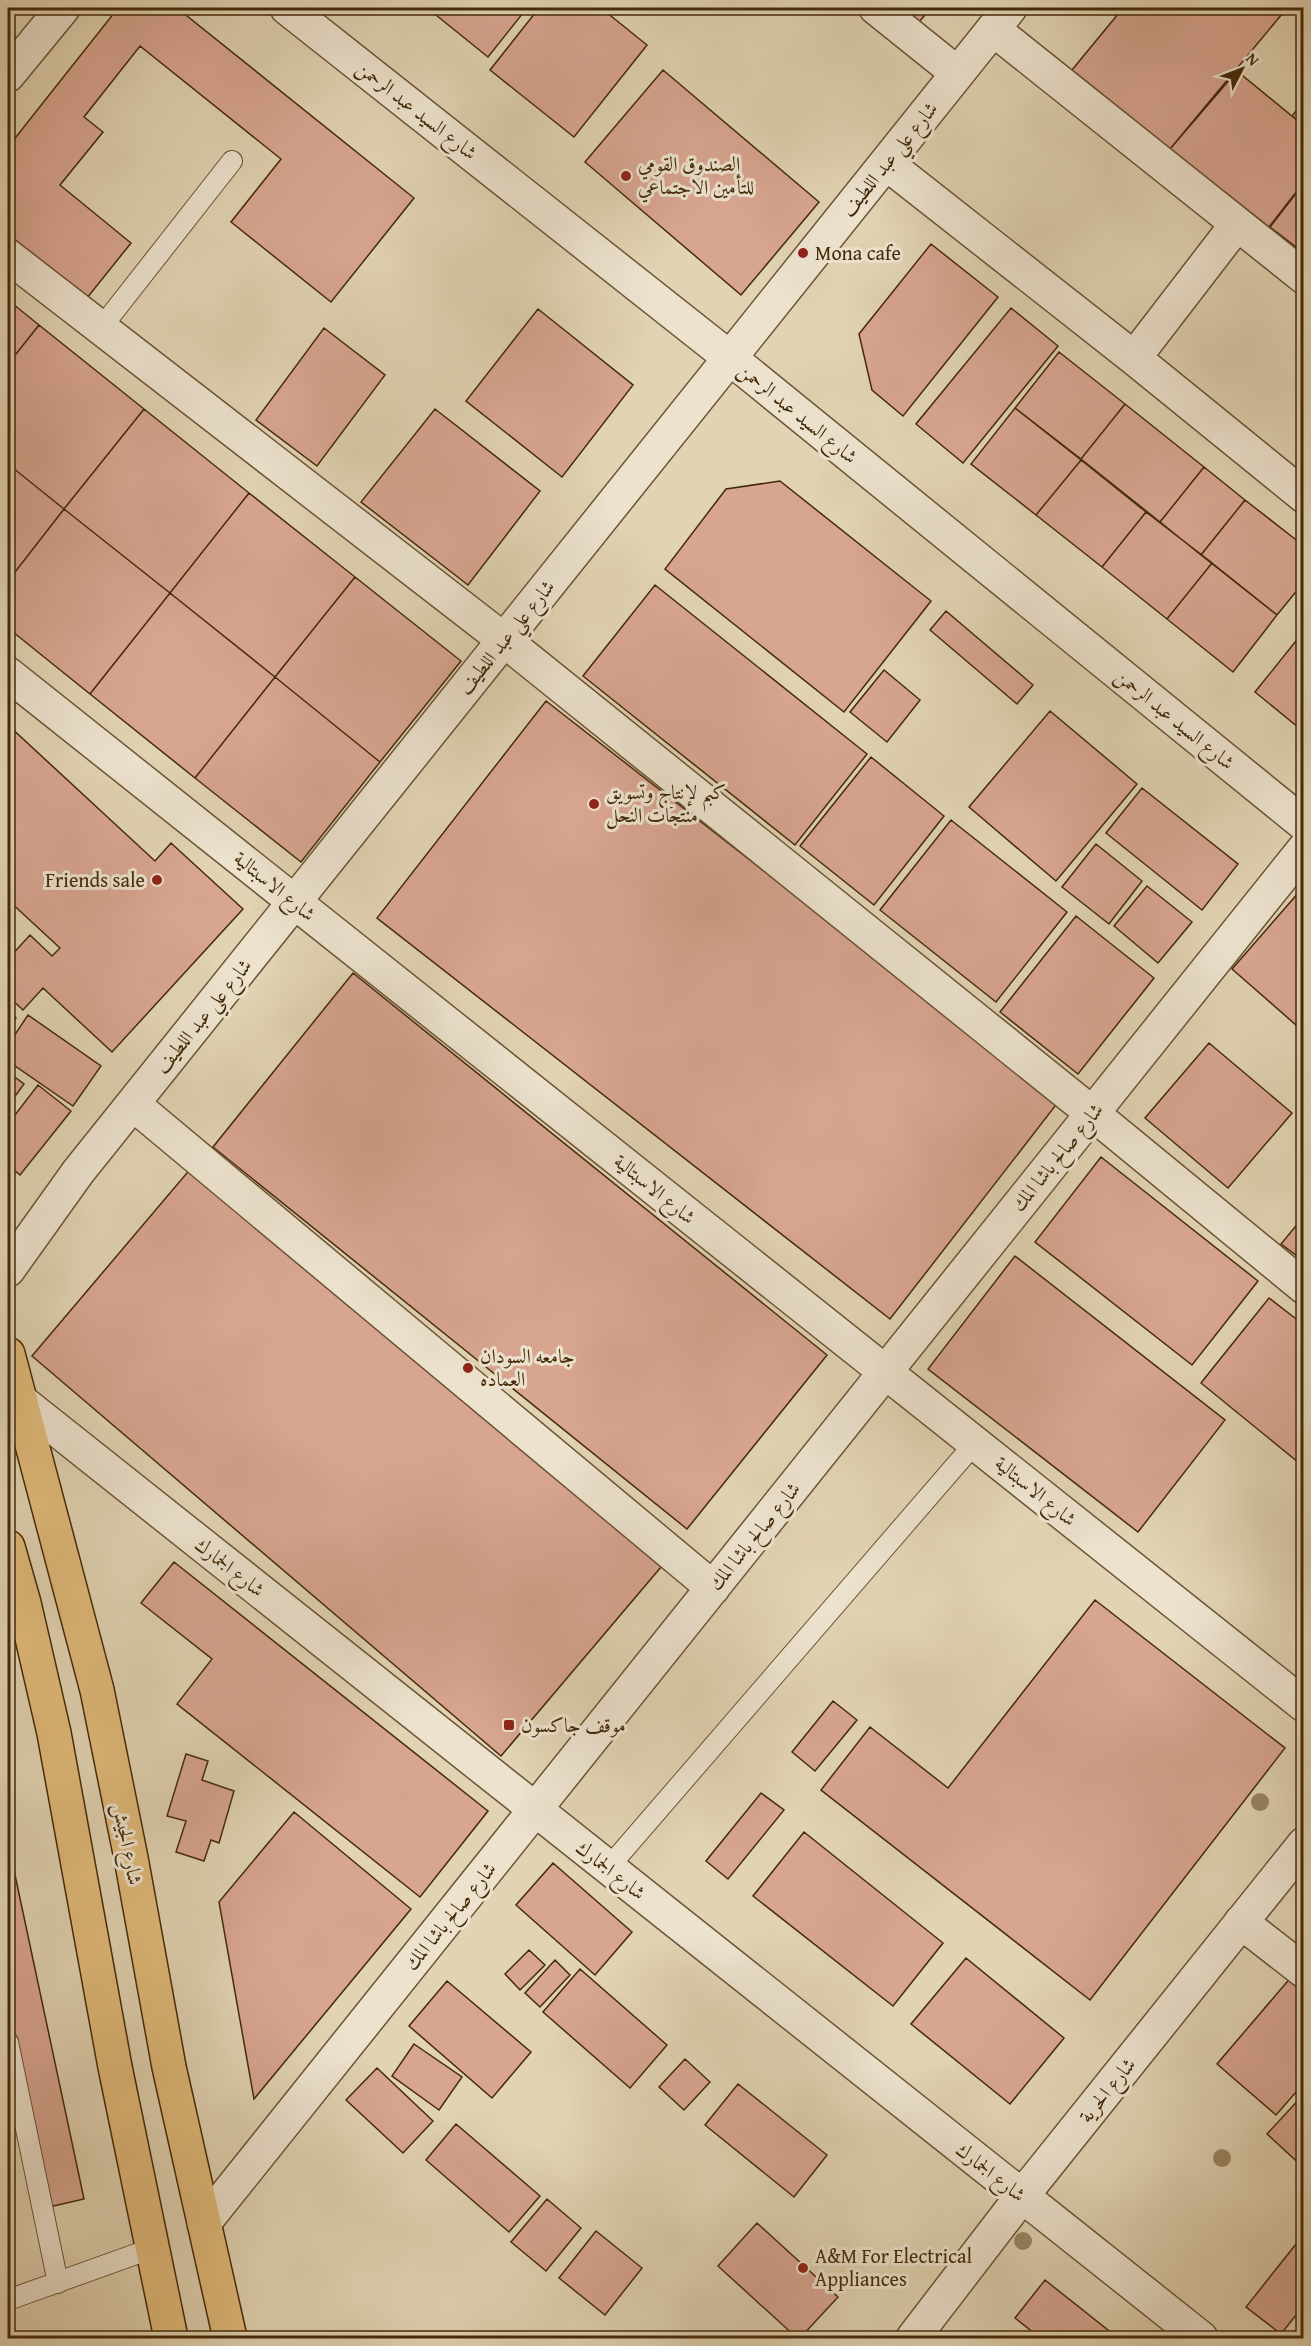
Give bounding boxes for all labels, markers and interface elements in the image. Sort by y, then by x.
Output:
north arrow [1212,39,1272,99]
text: N [1241,47,1266,71]
street label: شارع السيد عبد الرحمن [348,53,484,169]
street label: شارع علي عبد اللطيف [833,95,949,226]
place label: الصندوق القومي للتأمين الاجتماعي [638,149,754,203]
marker: الصندوق القومي للتأمين الاجتماعي [619,169,633,183]
place label: Mona cafe [815,238,901,267]
marker: Mona cafe [796,246,810,260]
street label: شارع السيد عبد الرحمن [730,355,864,473]
street label: شارع علي عبد اللطيف [450,573,566,704]
street label: شارع السيد عبد الرحمن [1107,661,1241,779]
place label: كبم لإنتاج وتسويق منتجات النحل [606,777,726,830]
marker: كبم لإنتاج وتسويق منتجات النحل [587,797,601,811]
street label: شارع الاسبتالية [226,844,323,931]
place label: Friends sale [45,865,145,894]
marker: Friends sale [150,873,164,887]
street label: شارع علي عبد اللطيف [147,952,263,1083]
street label: شارع صالح باشا المك [1004,1096,1113,1220]
street label: شارع الاسبتالية [606,1147,703,1234]
place label: جامعه السودان العماده [480,1341,575,1393]
marker: جامعه السودان العماده [461,1361,475,1375]
street label: شارع الاسبتالية [987,1449,1084,1536]
street label: شارع صالح باشا المك [701,1475,810,1599]
street label: شارع الجمارك [187,1530,272,1606]
place label: موقف جاكسون [521,1710,626,1739]
marker: موقف جاكسون [502,1718,516,1732]
street label: شارع الجيش [102,1801,151,1888]
street label: شارع الجمارك [568,1833,653,1909]
street label: شارع صالح باشا المك [397,1855,506,1979]
street label: شارع الحرية [1071,2051,1145,2131]
street label: شارع الجمارك [948,2135,1033,2211]
place label: A&M For Electrical Appliances [815,2241,972,2293]
marker: A&M For Electrical Appliances [796,2261,810,2275]

